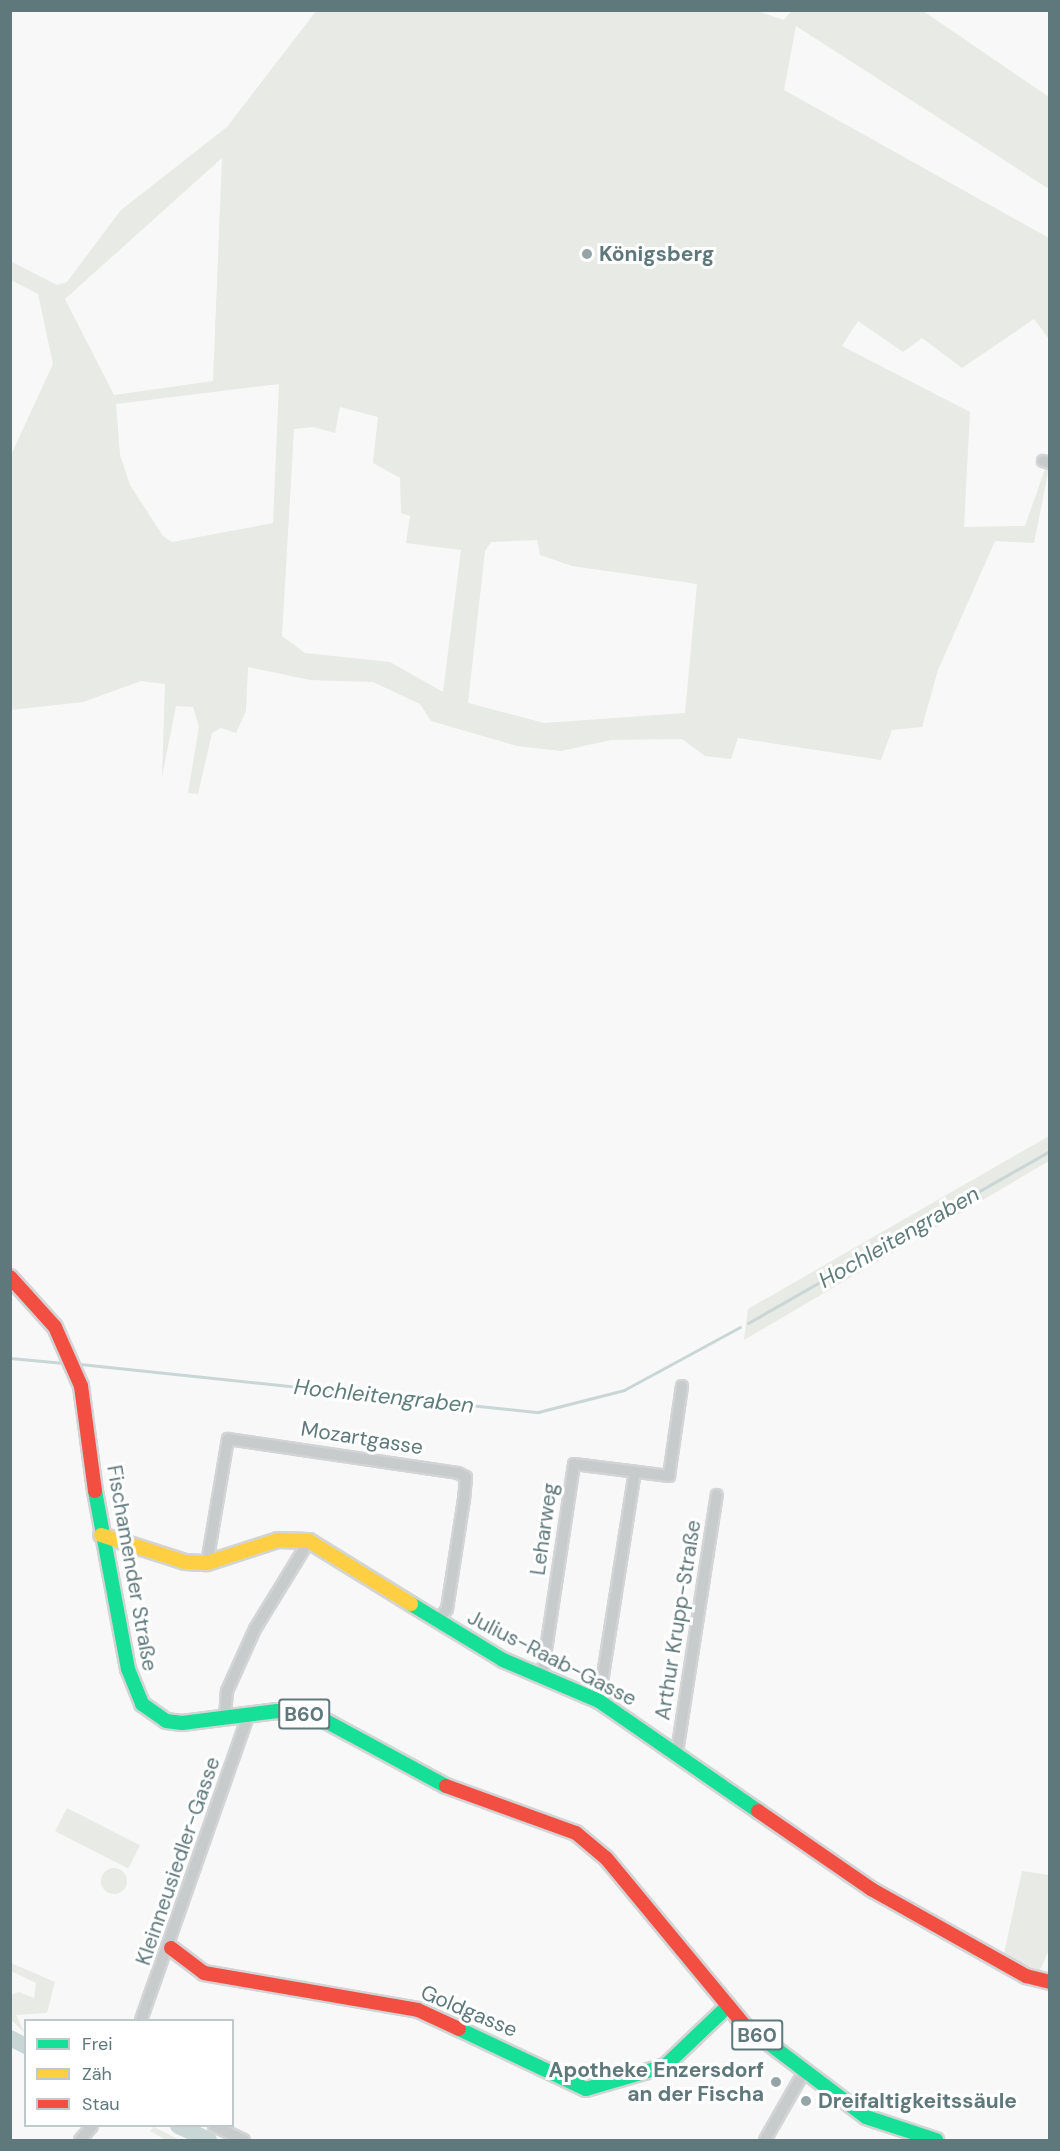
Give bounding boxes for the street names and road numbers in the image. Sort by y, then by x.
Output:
street label: Mozartgasse [299,1416,425,1460]
street label: Fischamender Straße [101,1463,163,1673]
street label: Leharweg [525,1481,563,1577]
street label: Arthur Krupp-Straße [650,1518,706,1722]
street label: Julius-Raab-Gasse [463,1605,641,1711]
road number: B60 [277,1697,331,1731]
street label: Kleinneusiedler-Gasse [130,1753,226,1969]
street label: Goldgasse [417,1979,521,2043]
road number: B60 [730,2018,784,2052]

